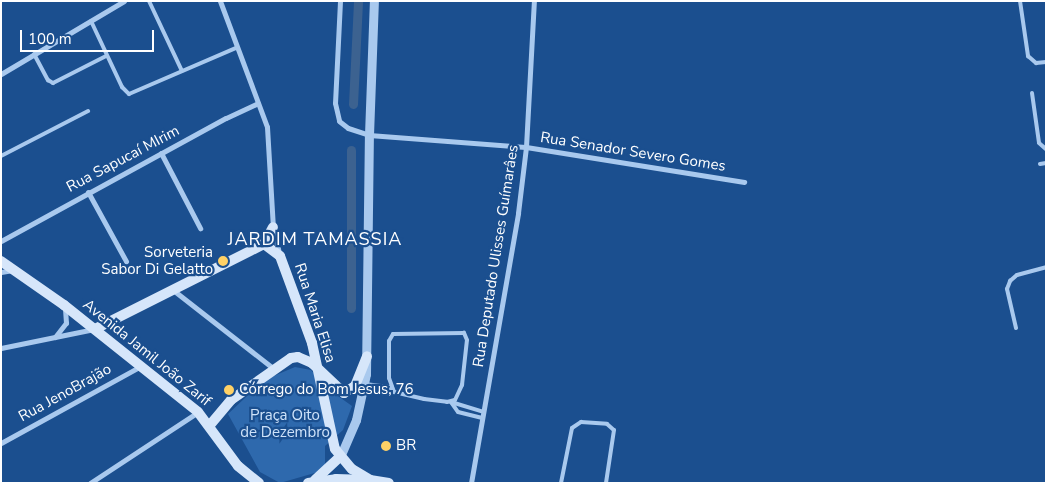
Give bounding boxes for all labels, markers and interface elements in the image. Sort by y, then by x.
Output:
scale bar [22,20,156,52]
text: 100 m [28,29,72,49]
street label: Rua Sapucaí MIrim [64,122,182,196]
street label: Rua Senador Severo Gomes [539,128,727,176]
street label: Rua Deputado Ulisses Guímarâes [470,143,522,369]
district label: JARDIM TAMASSIA [226,228,404,250]
place label: Sorveteria Sabor Di Gelatto [101,243,213,278]
marker: Sorveteria Sabor Di Gelatto [217,255,229,267]
street label: Rua Maria Elisa [290,261,340,365]
street label: Avenida Jamil João Zarif [79,296,215,410]
street label: Rua JenoBrajão [16,360,114,426]
place label: Córrego do Bom Jesus, 76 [239,381,414,399]
marker: Córrego do Bom Jesus, 76 [223,384,235,396]
park label: Praça Oito de Dezembro [240,406,330,441]
place label: BR [396,437,416,455]
marker: BR [380,440,392,452]

